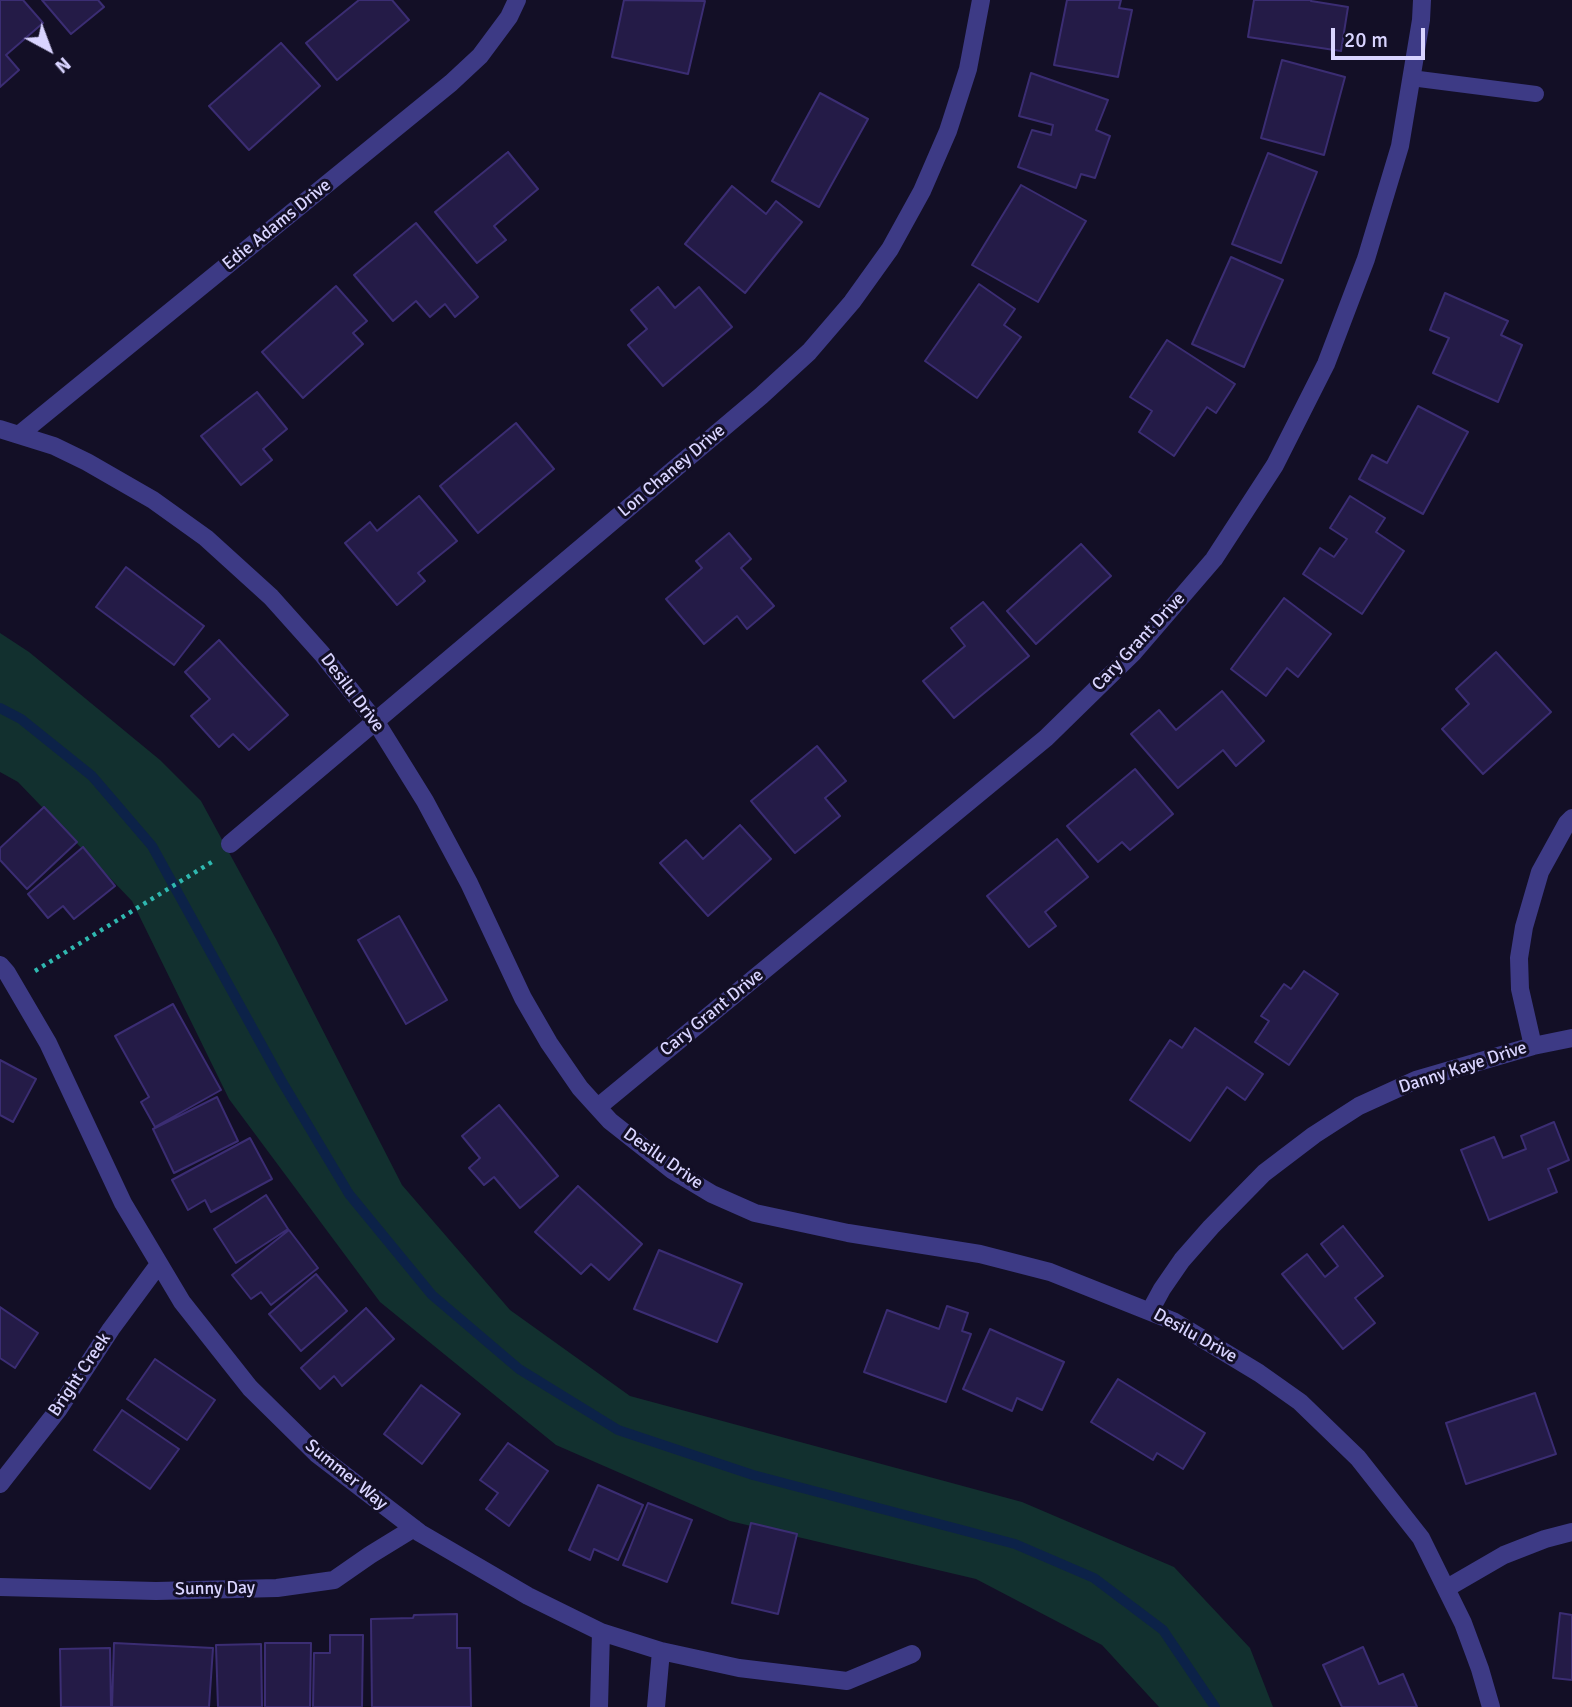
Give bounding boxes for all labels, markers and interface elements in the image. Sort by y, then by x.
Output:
north arrow [14,14,84,84]
scale bar [1334,14,1428,58]
text: 20 m [1344,27,1388,53]
text: N [50,51,76,78]
street label: Edie Adams Drive [218,175,336,275]
street label: Lon Chaney Drive [614,420,730,522]
street label: Cary Grant Drive [1088,588,1190,696]
street label: Desilu Drive [316,650,388,736]
street label: Cary Grant Drive [656,965,768,1061]
street label: Danny Kaye Drive [1396,1037,1530,1099]
street label: Desilu Drive [619,1124,707,1194]
street label: Desilu Drive [1149,1304,1241,1368]
street label: Bright Creek [44,1329,116,1421]
street label: Summer Way [300,1435,392,1515]
street label: Sunny Day [175,1578,255,1600]

